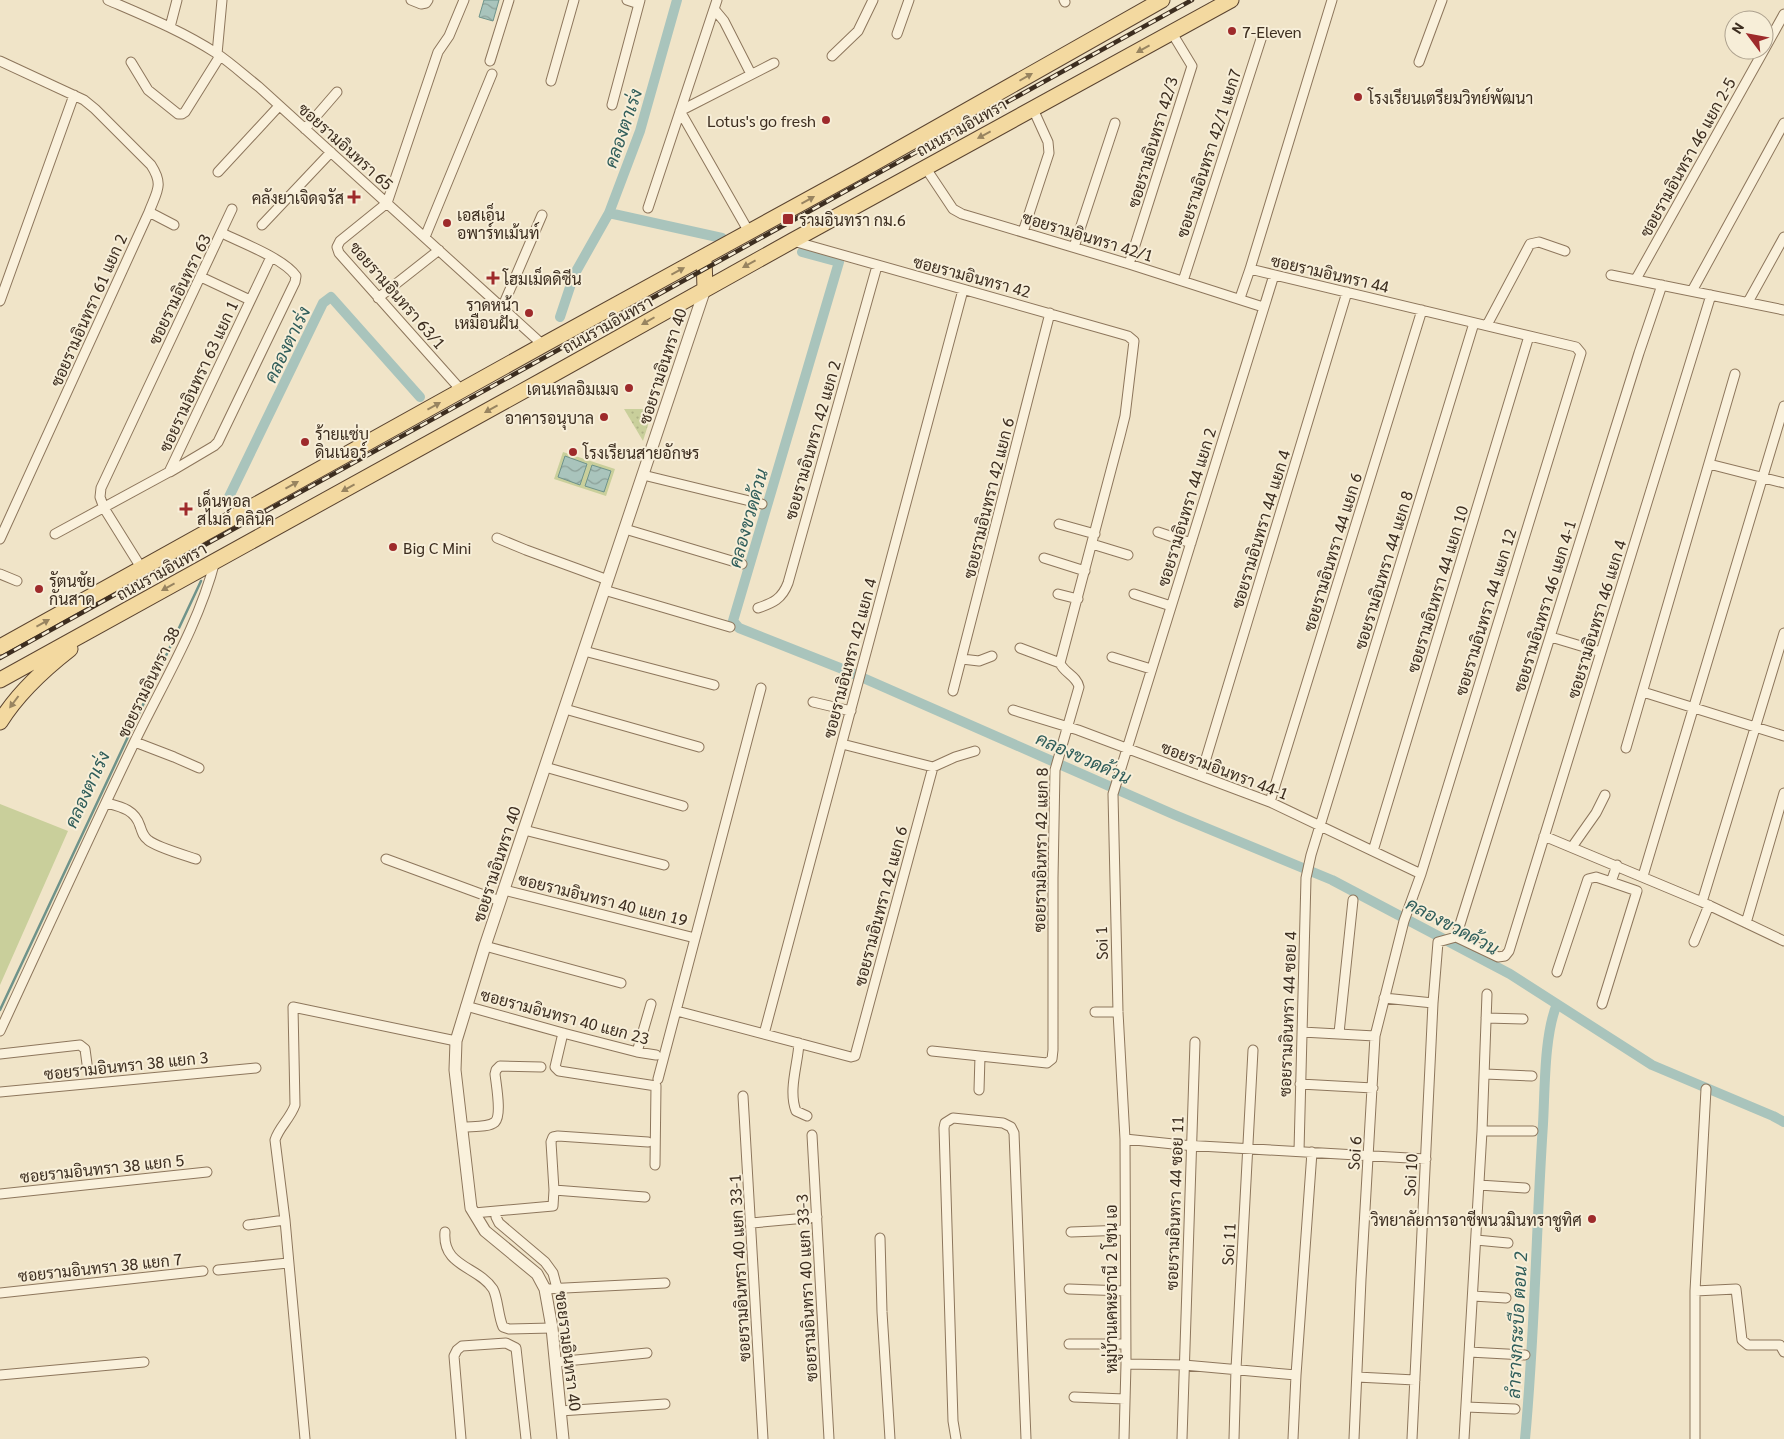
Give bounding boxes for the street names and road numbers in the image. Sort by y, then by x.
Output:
street label: ซอยรามอินทรา 42/1 แยก7 [1171,66,1245,240]
street label: ซอยรามอินทรา 46 แยก 2-5 [1634,73,1740,240]
street label: ซอยรามอินทรา 42/3 [1122,74,1182,210]
street label: ถนนรามอินทรา [912,93,1010,161]
street label: ซอยรามอินทรา 65 [294,98,398,194]
street label: ซอยรามอินทรา 42/1 [1020,206,1156,266]
street label: ซอยรามอินทรา 61 แยก 2 [45,230,131,390]
street label: ซอยรามอินทรา 63 [143,230,215,348]
street label: ซอยรามอินทรา 63/1 [345,237,451,353]
street label: ซอยรามอินทรา 44 [1269,249,1391,297]
street label: ซอยรามอินทรา 42 [911,250,1033,302]
street label: ถนนรามอินทรา [558,290,656,358]
street label: ซอยรามอินทรา 63 แยก 1 [154,297,242,455]
street label: ซอยรามอินทรา 40 [633,305,691,427]
street label: ซอยรามอินทรา 42 แยก 2 [779,358,845,522]
street label: ซอยรามอินทรา 42 แยก 6 [958,415,1018,581]
street label: ซอยรามอินทรา 44 แยก 2 [1152,425,1220,589]
street label: ซอยรามอินทรา 44 แยก 4 [1226,447,1294,611]
street label: ซอยรามอินทรา 44 แยก 6 [1298,470,1366,634]
street label: ซอยรามอินทรา 44 แยก 8 [1349,488,1417,652]
street label: ซอยรามอินทรา 44 แยก 10 [1402,503,1473,675]
street label: ซอยรามอินทรา 46 แยก 4-1 [1508,517,1580,695]
street label: ซอยรามอินทรา 44 แยก 12 [1450,526,1521,698]
street label: ถนนรามอินทรา [112,537,210,605]
street label: ซอยรามอินทรา 46 แยก 4 [1562,537,1630,701]
street label: ซอยรามอินทรา 42 แยก 4 [818,575,881,740]
street label: ซอยรามอินทรา 38 [112,623,184,741]
street label: ซอยรามอินทรา 44-1 [1158,736,1292,804]
street label: ซอยรามอินทรา 42 แยก 8 [1028,767,1052,933]
street label: ซอยรามอินทรา 40 [467,803,525,925]
street label: ซอยรามอินทรา 42 แยก 6 [849,823,912,988]
street label: ซอยรามอินทรา 40 แยก 19 [516,868,690,930]
street label: Soi 1 [1090,926,1112,960]
street label: ซอยรามอินทรา 44 ซอย 4 [1274,931,1300,1097]
street label: ซอยรามอินทรา 40 แยก 23 [478,983,652,1049]
street label: ซอยรามอินทรา 38 แยก 3 [43,1046,209,1084]
street label: ซอยรามอินทรา 44 ซอย 11 [1160,1115,1188,1291]
street label: Soi 6 [1342,1135,1366,1171]
street label: ซอยรามอินทรา 38 แยก 5 [19,1149,185,1187]
street label: Soi 10 [1398,1153,1422,1197]
street label: ซอยรามอินทรา 40 แยก 33-1 [724,1174,754,1362]
street label: ซอยรามอินทรา 40 แยก 33-3 [791,1193,821,1382]
street label: หมู่บ้านเคหะธานี 2 โซน เอ [1100,1204,1123,1374]
street label: Soi 11 [1216,1222,1240,1266]
street label: ซอยรามอินทรา 38 แยก 7 [17,1248,183,1286]
street label: ซอยรามอินทรา 40 [551,1290,587,1412]

